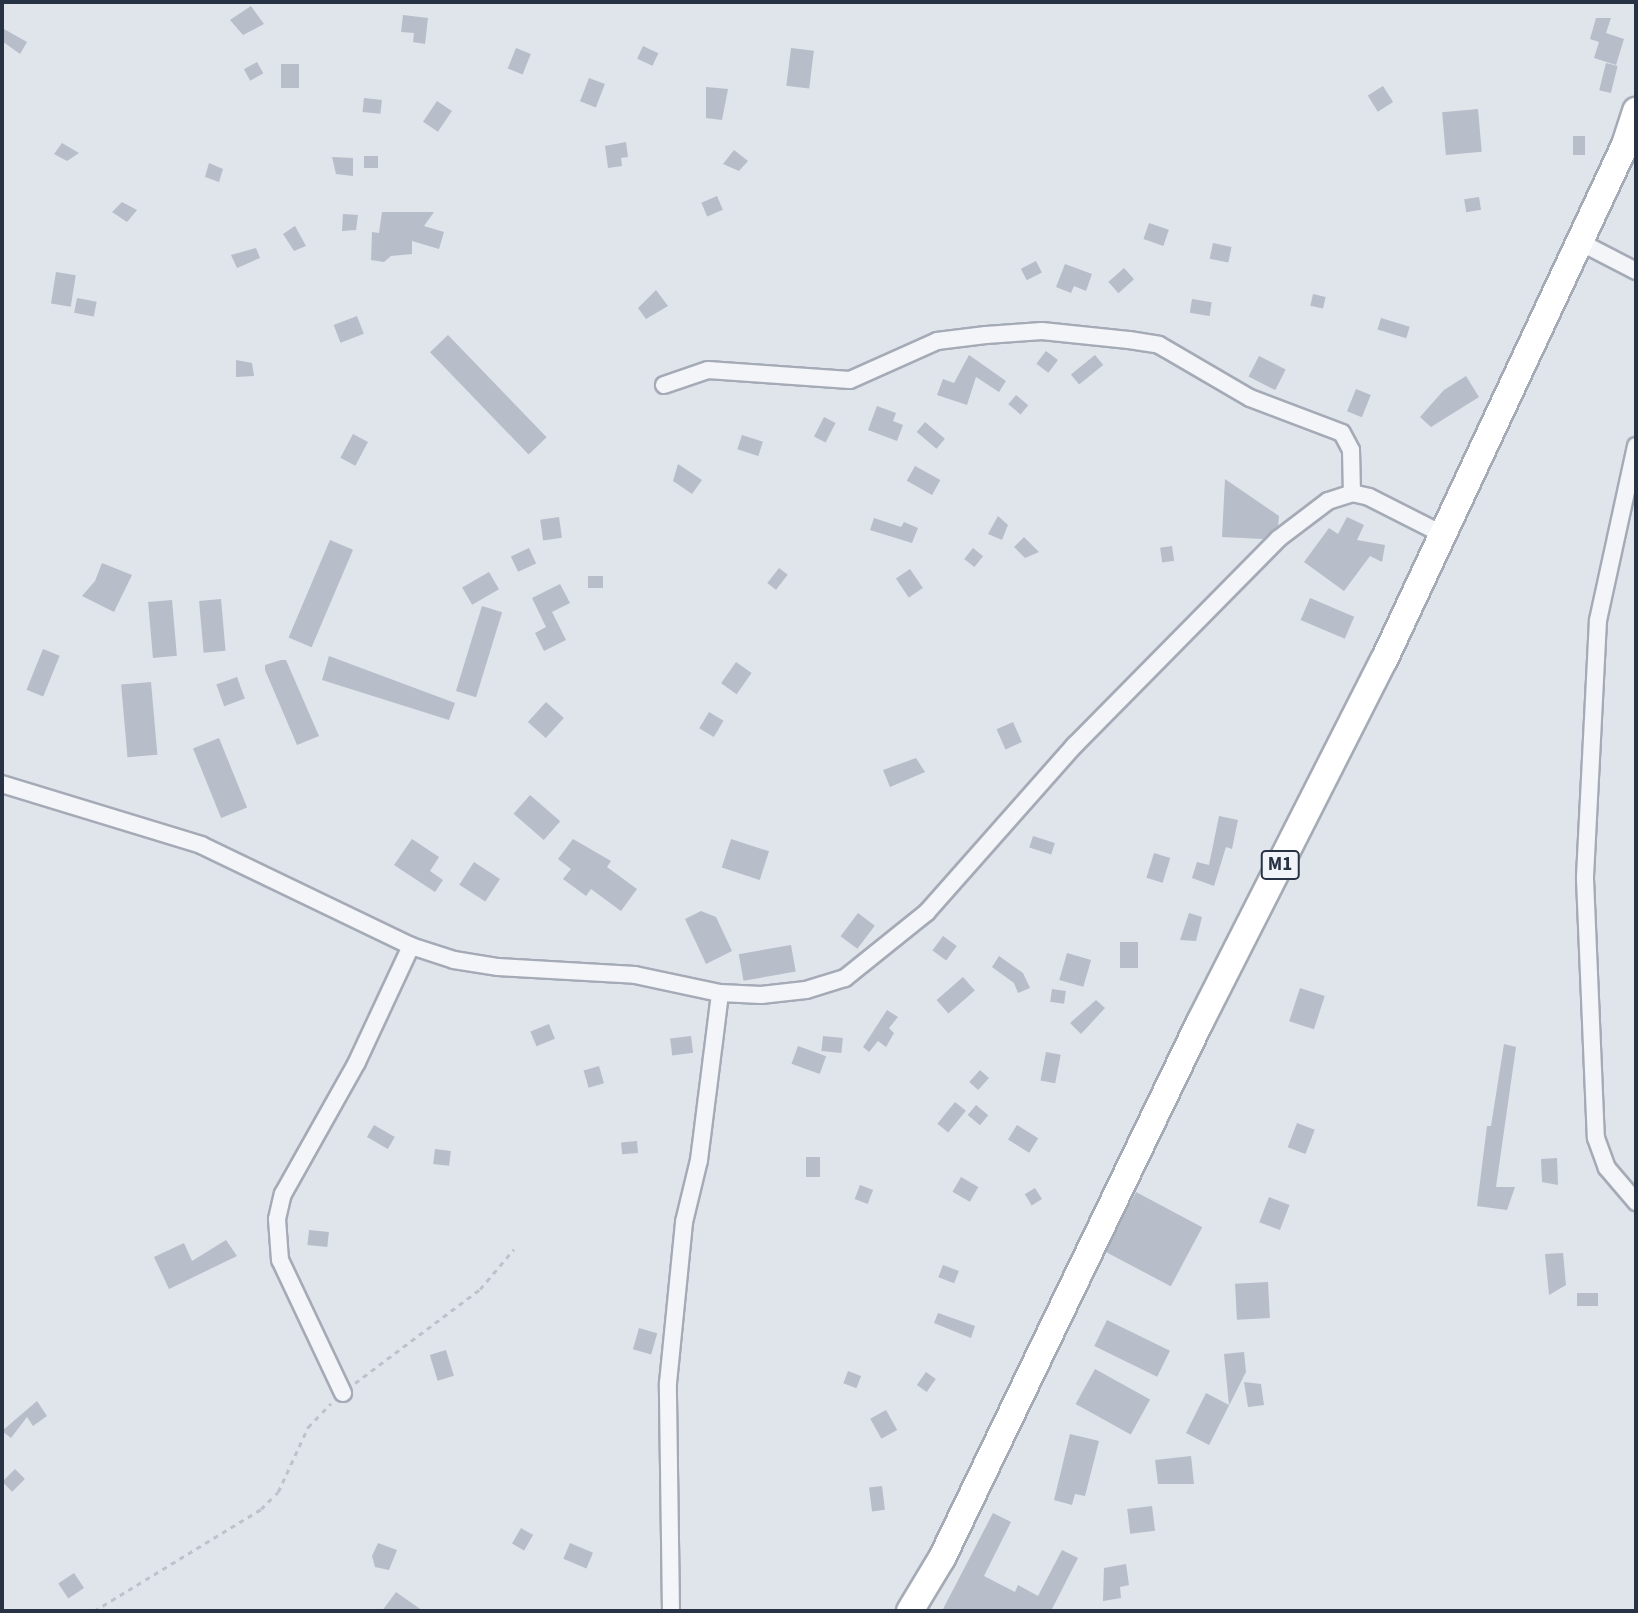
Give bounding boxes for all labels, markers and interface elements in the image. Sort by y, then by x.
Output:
road number: M1 [1259,850,1301,880]

